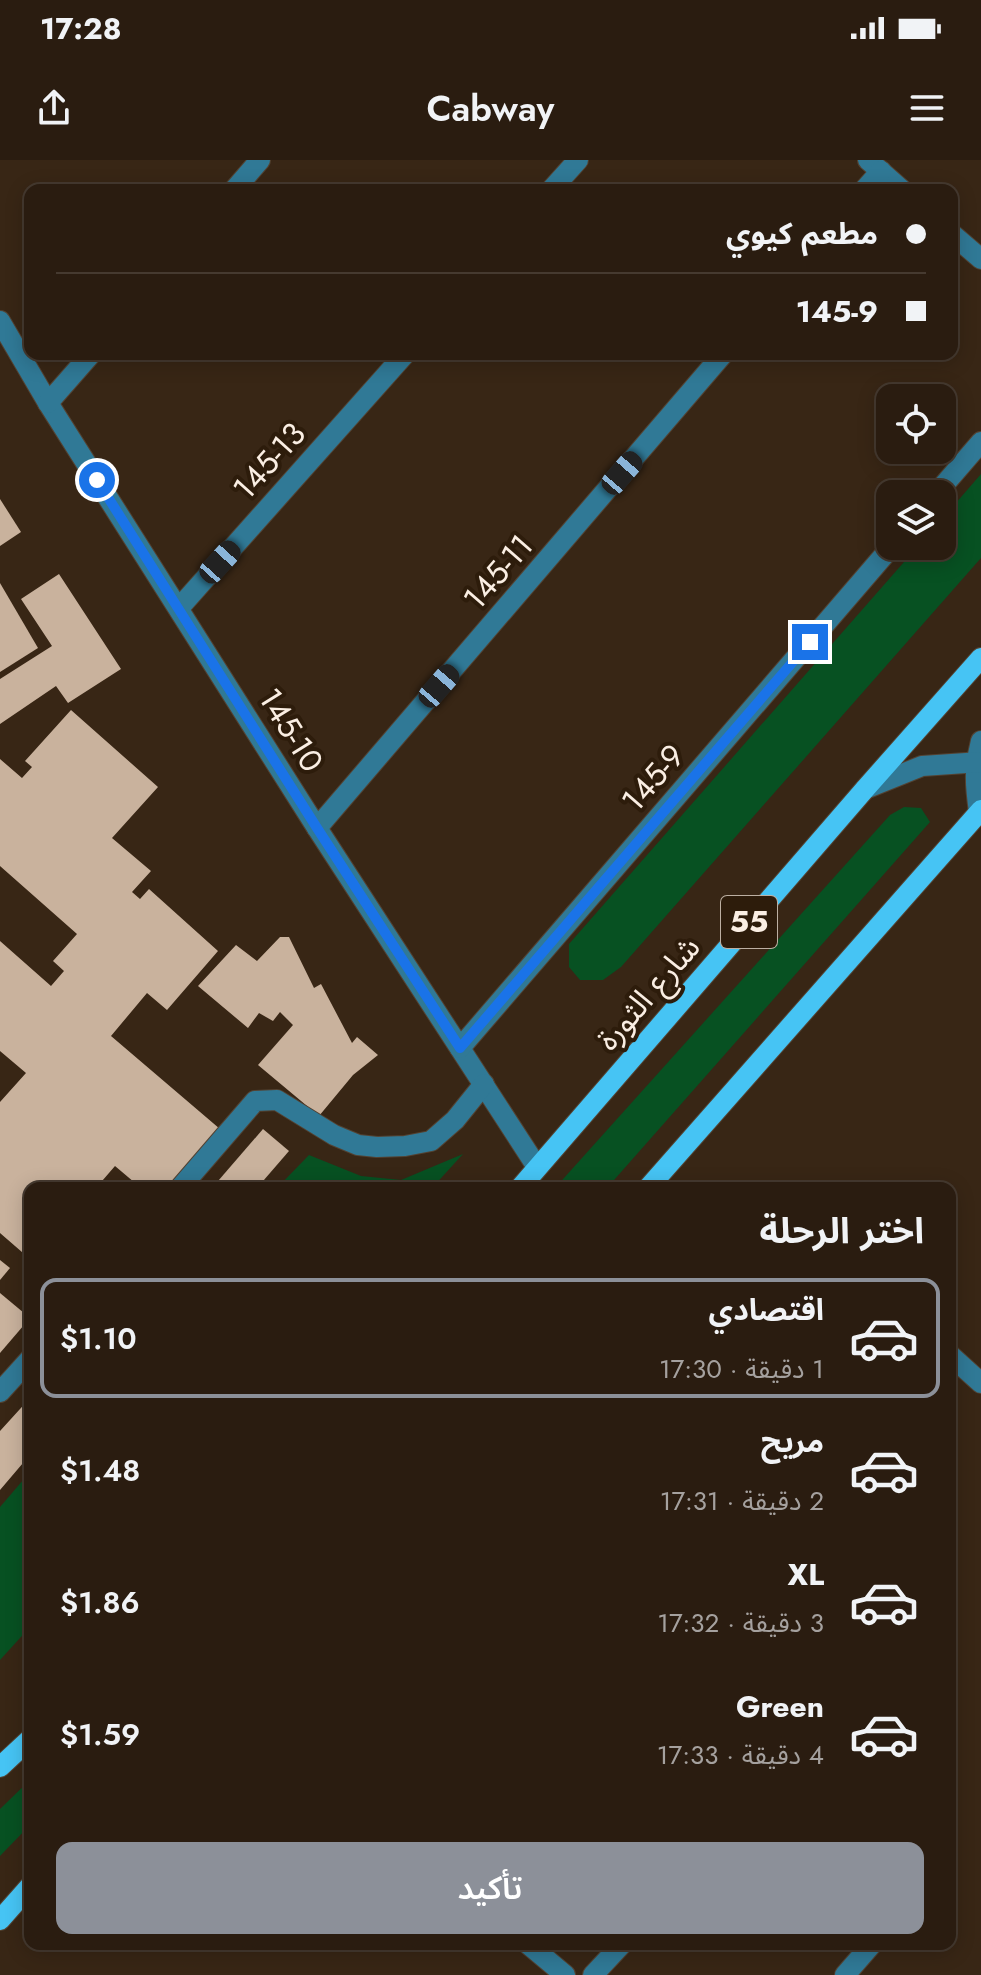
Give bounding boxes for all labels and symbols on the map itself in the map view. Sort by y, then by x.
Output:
street label: 145-13 [222,412,316,510]
car [597,447,647,499]
route start [79,462,115,498]
street label: 145-11 [452,524,544,620]
car [195,536,245,588]
route end [792,624,828,660]
car [414,660,464,712]
street label: 145-10 [247,679,335,781]
street label: 145-9 [611,734,695,822]
road number: 55 [721,896,777,948]
street label: شارع الثورة [585,926,712,1061]

